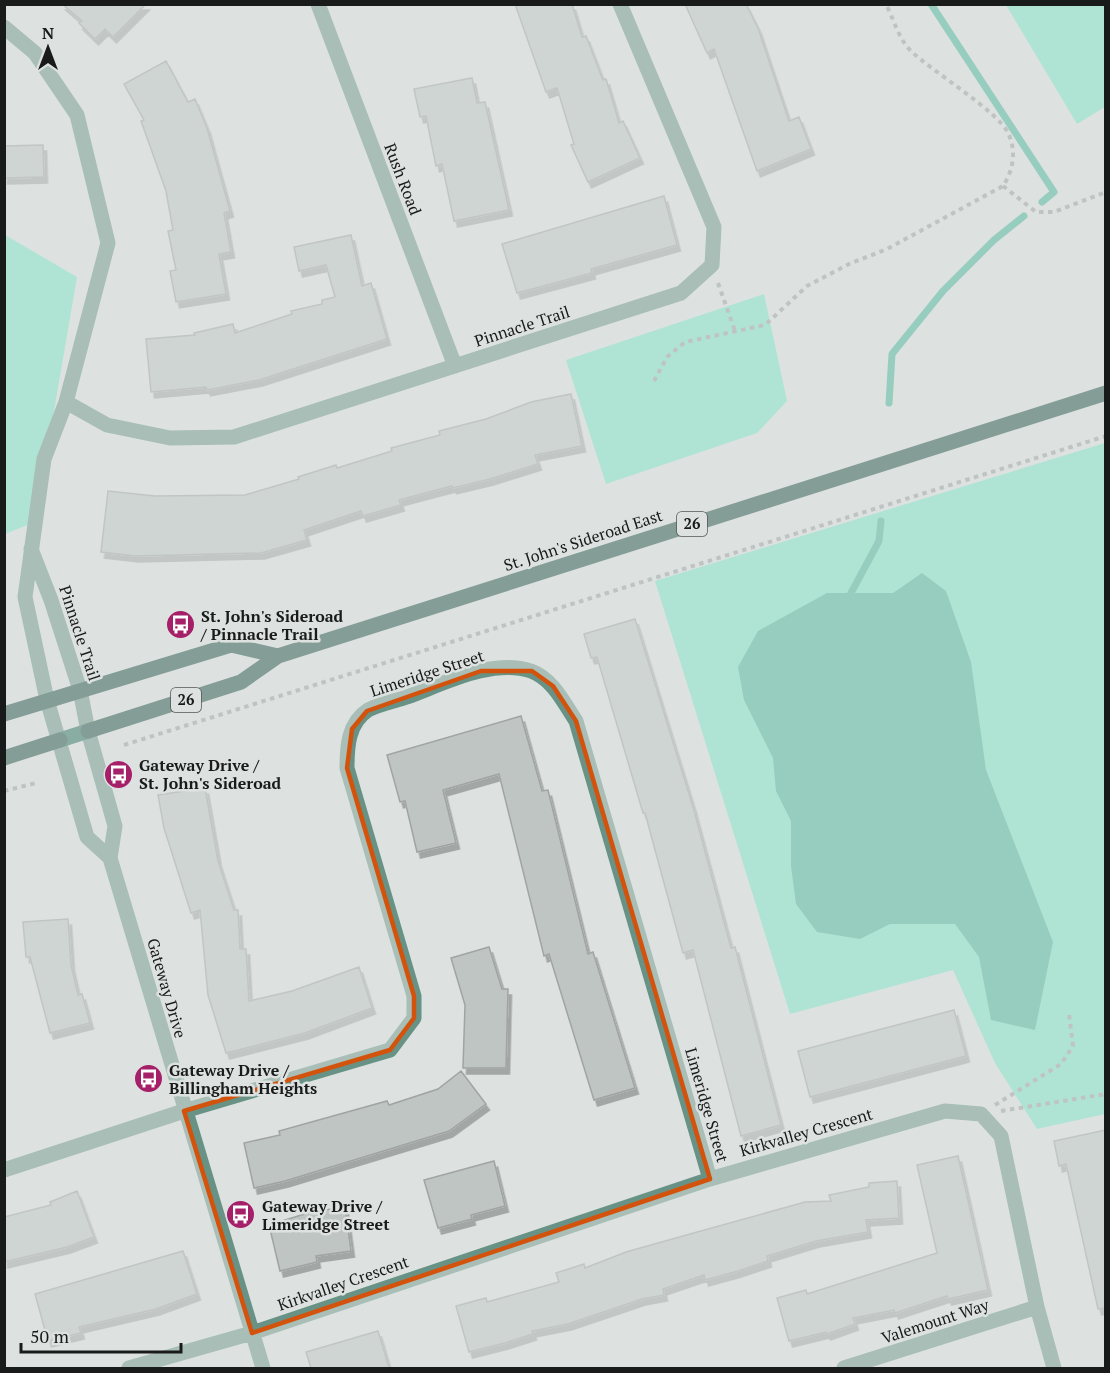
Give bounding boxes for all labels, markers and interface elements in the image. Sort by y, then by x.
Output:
north arrow [18,18,78,78]
text: N [42,22,54,44]
street label: Rush Road [379,140,427,218]
street label: Pinnacle Trail [472,300,573,352]
street label: St. John's Sideroad East [501,504,665,576]
road number: 26 [677,512,707,536]
street label: Pinnacle Trail [54,583,106,684]
place label: St. John's Sideroad / Pinnacle Trail [200,605,344,645]
bus stop icon: St. John's Sideroad / Pinnacle Trail [164,609,196,641]
street label: Limeridge Street [367,644,487,702]
road number: 26 [171,688,201,712]
place label: Gateway Drive / St. John's Sideroad [139,754,282,794]
bus stop icon: Gateway Drive / St. John's Sideroad [102,758,134,790]
street label: Gateway Drive [142,936,192,1040]
street label: Limeridge Street [680,1045,734,1165]
place label: Gateway Drive / Billingham Heights [169,1059,317,1099]
bus stop icon: Gateway Drive / Billingham Heights [132,1063,164,1095]
street label: Kirkvalley Crescent [737,1103,875,1161]
place label: Gateway Drive / Limeridge Street [262,1195,390,1235]
bus stop icon: Gateway Drive / Limeridge Street [225,1199,257,1231]
street label: Kirkvalley Crescent [275,1250,411,1316]
street label: Valemount Way [878,1293,992,1349]
scale bar [21,1316,182,1354]
text: 50 m [30,1324,70,1348]

